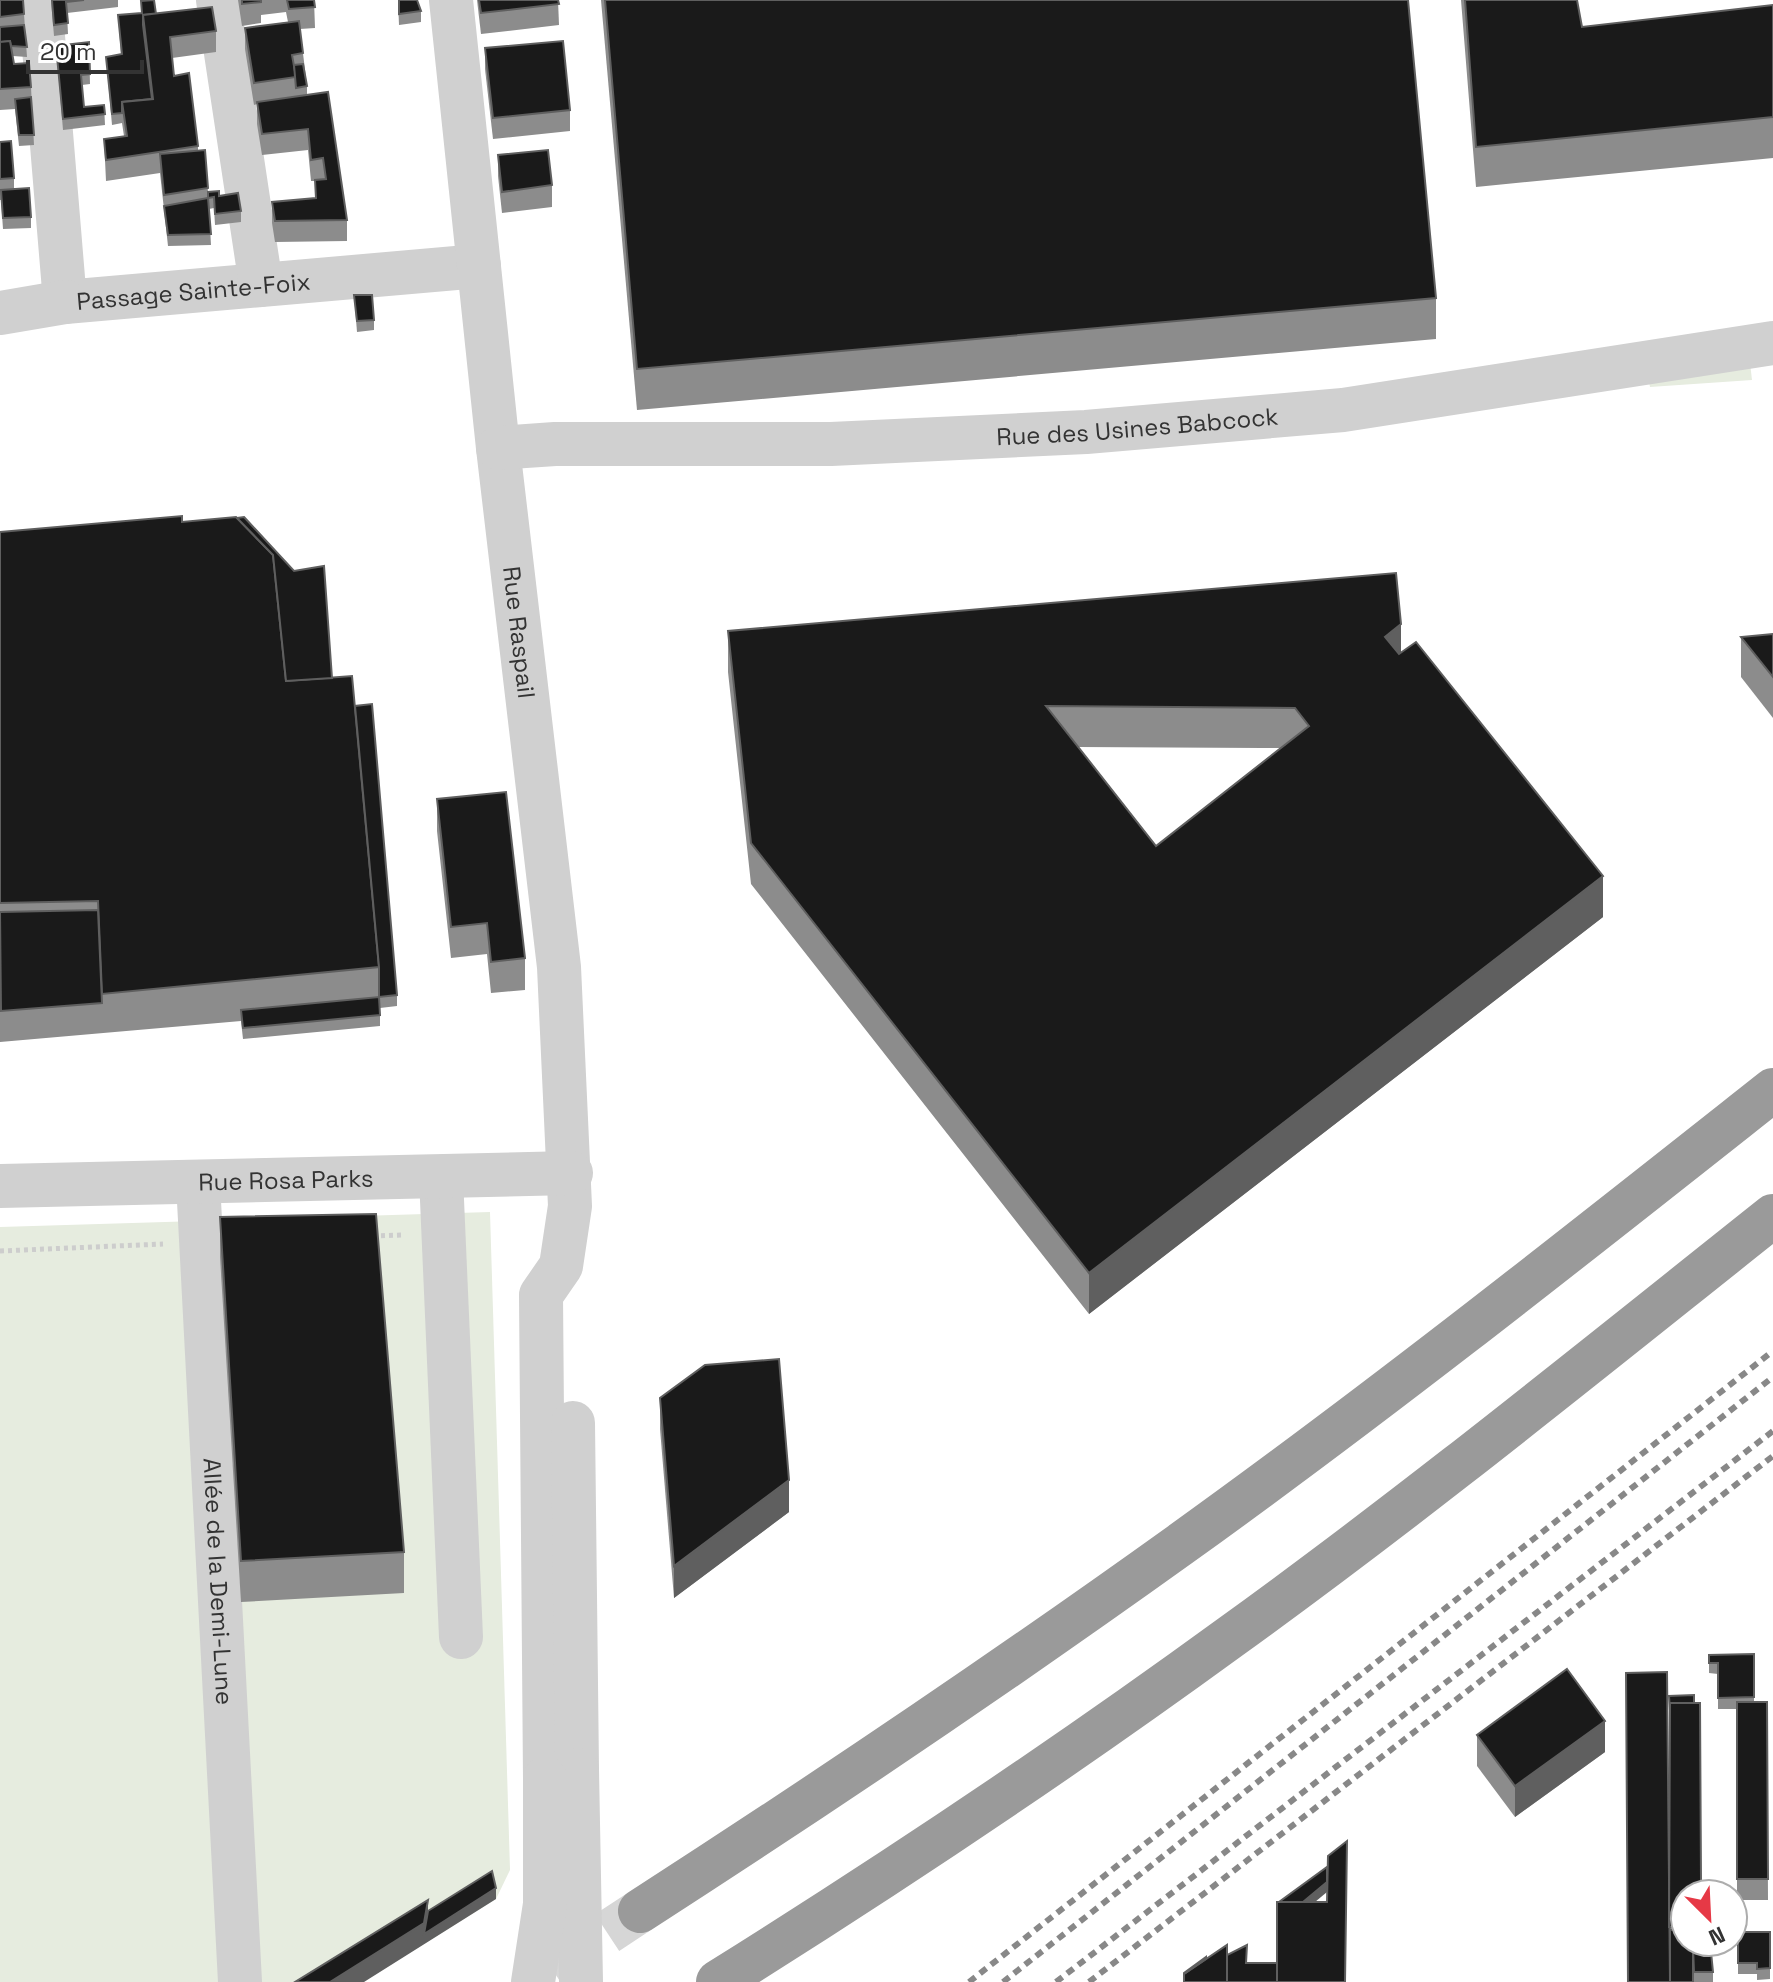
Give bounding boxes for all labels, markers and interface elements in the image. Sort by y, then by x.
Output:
scale bar [28,24,142,74]
text: 20 m [40,36,97,67]
street label: Passage Sainte-Foix [75,265,312,316]
street label: Rue des Usines Babcock [996,400,1280,452]
street label: Rue Raspail [497,564,543,700]
street label: Rue Rosa Parks [198,1162,374,1197]
street label: Allée de la Demi-Lune [197,1457,241,1706]
north arrow [1669,1878,1749,1958]
text: N [1705,1920,1730,1952]

